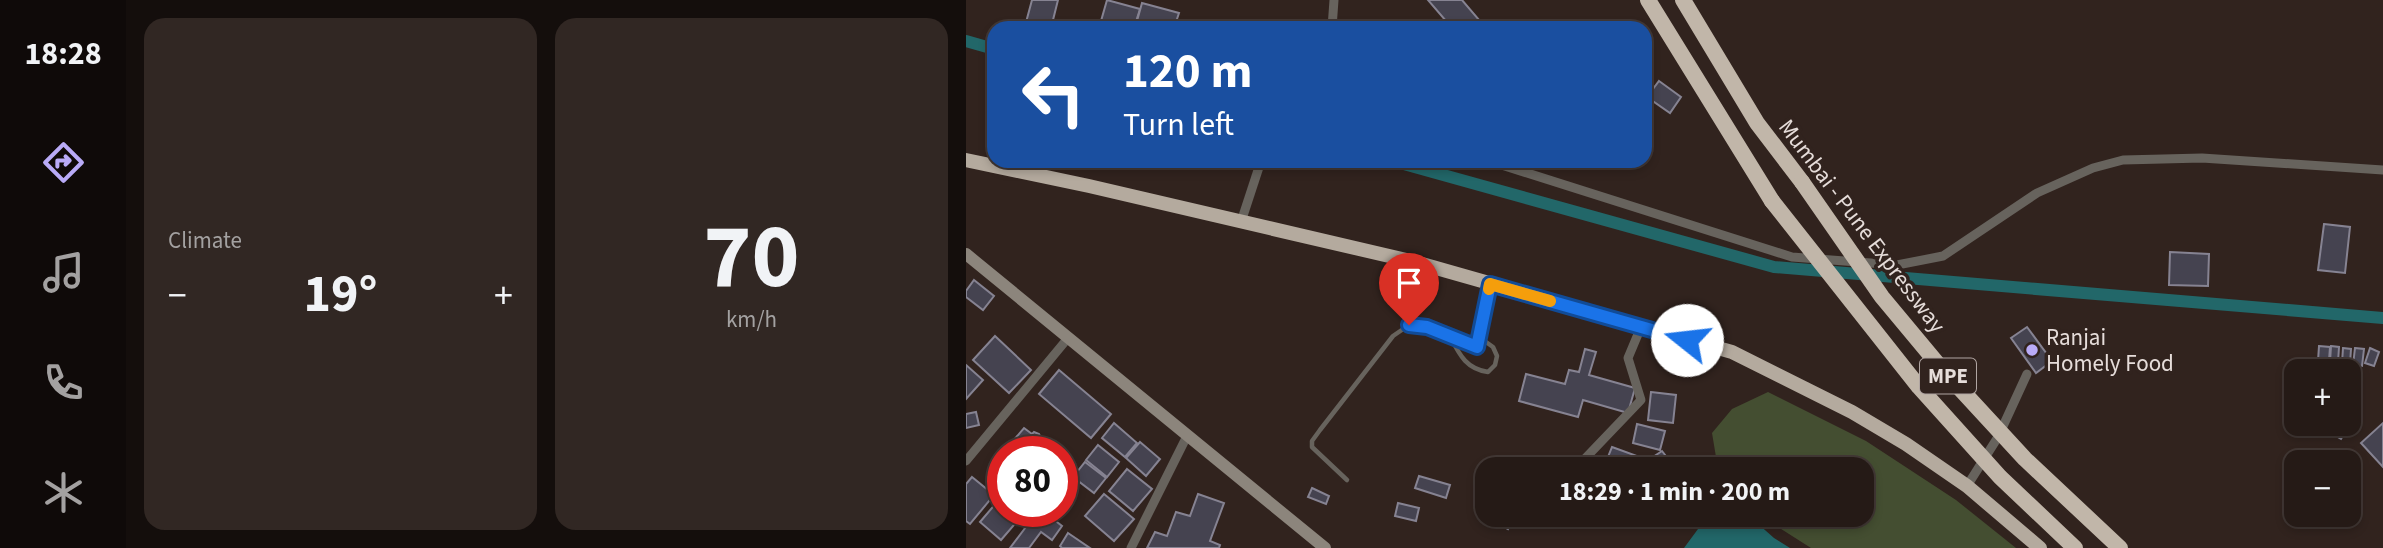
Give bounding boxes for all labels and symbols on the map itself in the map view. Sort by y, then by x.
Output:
street label: Mumbai - Pune Expressway [1771,112,1954,340]
pin [1379,253,1439,325]
position arrow [1650,303,1724,377]
place label: Ranjai Homely Food [2046,321,2174,380]
marker: Ranjai Homely Food [2024,342,2040,358]
road number: MPE [1920,358,1976,394]
speed limit sign: 80 [987,436,1078,527]

